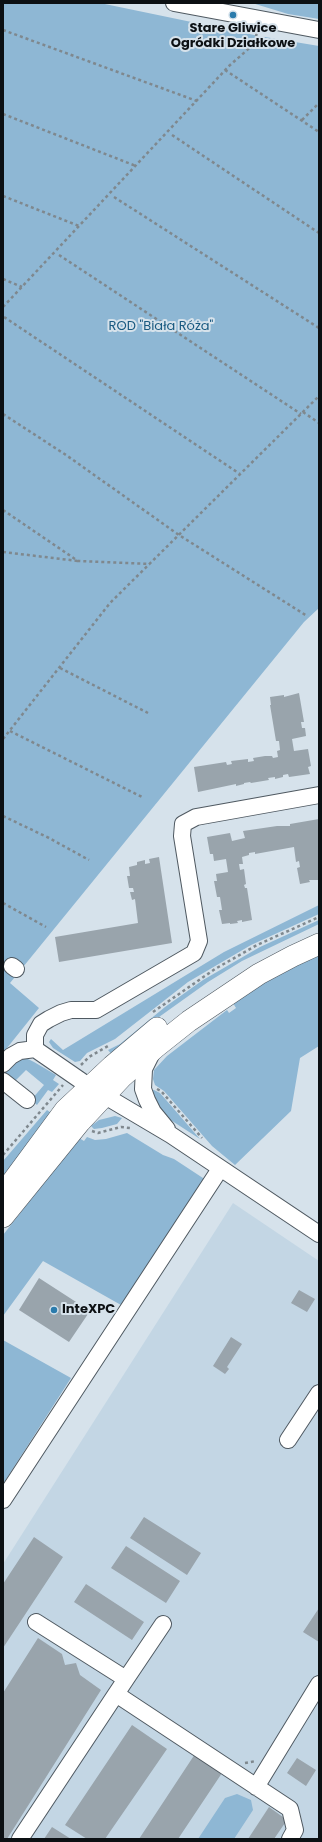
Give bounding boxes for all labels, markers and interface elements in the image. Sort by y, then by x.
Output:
marker: Stare Gliwice Ogródki Działkowe [228,10,238,20]
place label: Stare Gliwice Ogródki Działkowe [171,21,295,52]
park label: ROD "Biała Róża" [109,319,213,335]
place label: InteXPC [62,1302,115,1318]
marker: InteXPC [49,1305,59,1315]

